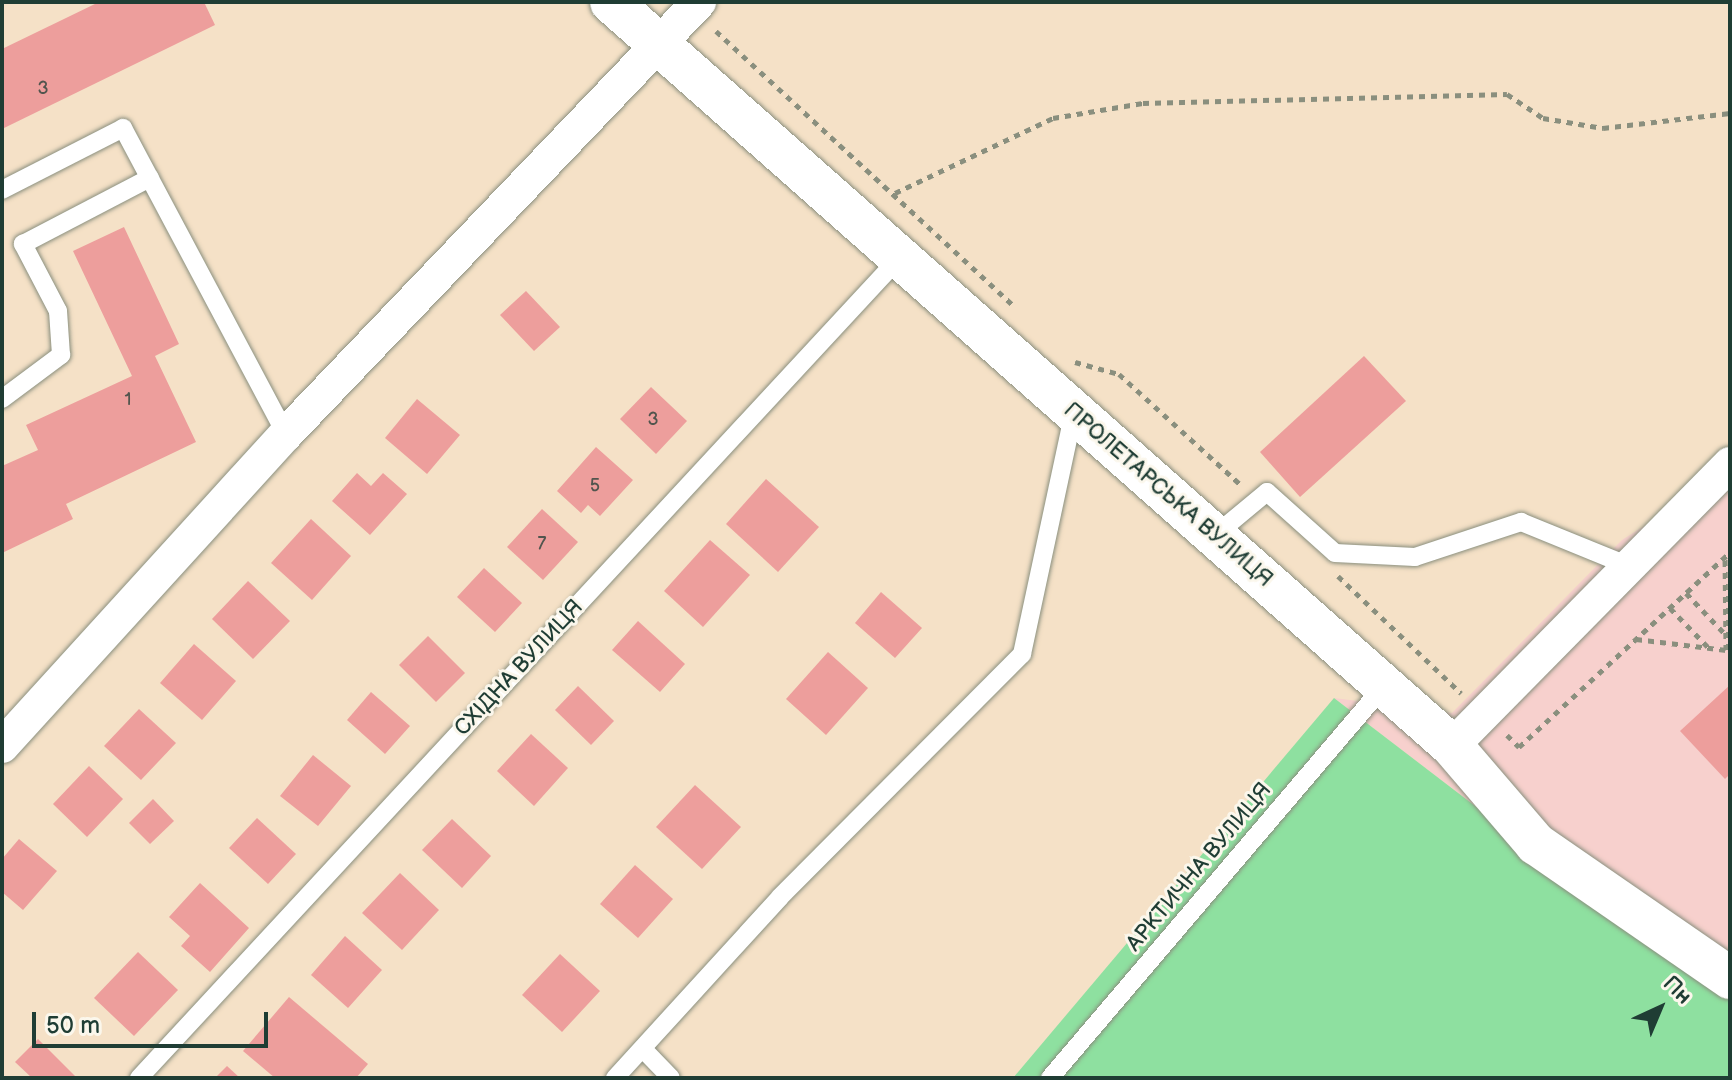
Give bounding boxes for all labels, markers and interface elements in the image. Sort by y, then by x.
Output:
house number: 3 [37,78,49,100]
house number: 1 [125,389,131,411]
street label: ПРОЛЕТАРСЬКА ВУЛИЦЯ [1058,397,1278,593]
house number: 3 [647,409,659,431]
house number: 5 [590,475,600,497]
house number: 7 [538,533,546,555]
street label: СХІДНА ВУЛИЦЯ [449,594,589,742]
street label: АРКТИЧНА ВУЛИЦЯ [1121,777,1277,957]
north arrow [1620,968,1700,1048]
text: Пн [1657,970,1697,1010]
scale bar [36,996,272,1046]
text: 50 m [46,1011,100,1040]

